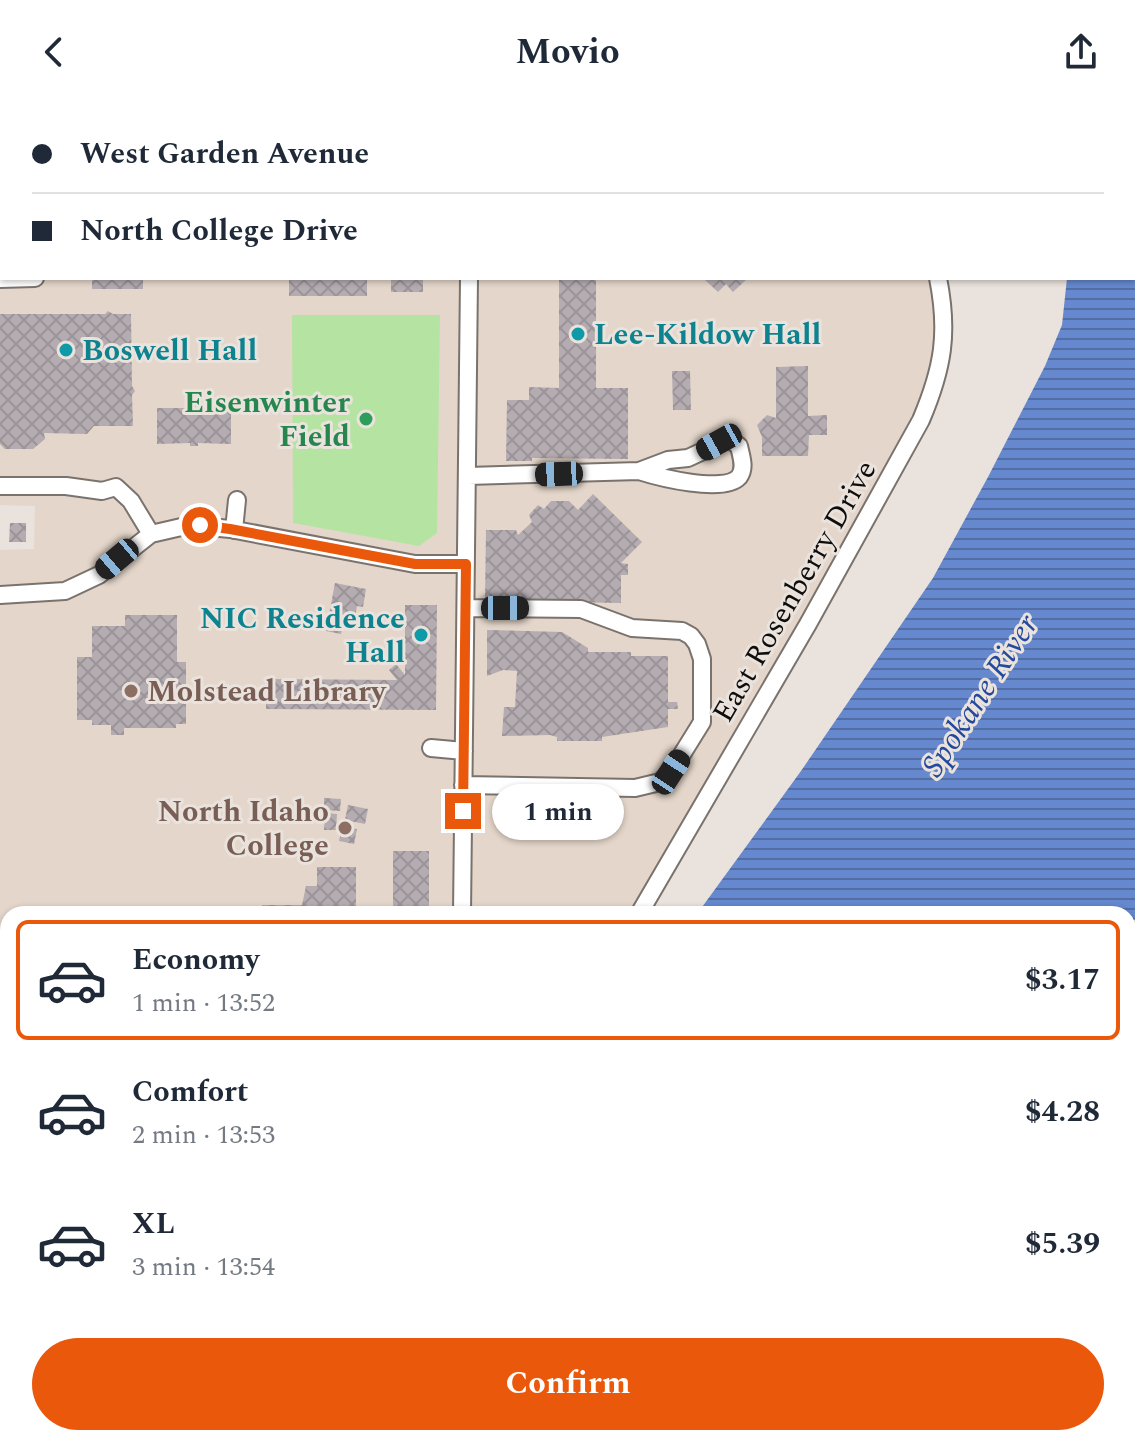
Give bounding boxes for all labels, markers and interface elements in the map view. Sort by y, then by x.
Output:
text: Movio [515,25,620,80]
icon: back [32,30,76,74]
icon: share [1059,30,1103,74]
text: West Garden Avenue [80,131,369,177]
text: North College Drive [80,208,358,254]
place label: Lee-Kildow Hall [594,312,821,358]
marker: Lee-Kildow Hall [569,325,587,343]
place label: Boswell Hall [82,328,257,374]
marker: Boswell Hall [57,341,75,359]
place label: Eisenwinter Field [184,380,350,460]
marker: Eisenwinter Field [357,410,375,428]
car [692,420,746,464]
street label: East Rosenberry Drive [701,452,889,731]
car [535,461,583,487]
route start [182,507,218,543]
car [91,534,143,584]
place label: NIC Residence Hall [200,596,405,676]
car [481,596,529,620]
water label: Spokane River [909,604,1052,787]
marker: NIC Residence Hall [412,626,430,644]
place label: Molstead Library [147,669,387,715]
marker: Molstead Library [122,682,140,700]
car [648,745,694,799]
callout: 1 min [491,783,623,839]
place label: North Idaho College [158,789,329,869]
text: 1 min [523,792,593,832]
route end [445,793,481,829]
marker: North Idaho College [336,819,354,837]
text: Economy [132,937,259,983]
icon: car [36,944,108,1016]
text: $3.17 [1025,957,1100,1003]
text: 1 min · 13:52 [132,983,275,1023]
text: Comfort [132,1069,248,1115]
icon: car [36,1076,108,1148]
text: $4.28 [1025,1089,1100,1135]
text: 2 min · 13:53 [132,1115,275,1155]
text: XL [132,1201,175,1247]
icon: car [36,1208,108,1280]
text: $5.39 [1025,1221,1100,1267]
text: 3 min · 13:54 [132,1247,275,1287]
button: Confirm [32,1338,1104,1430]

